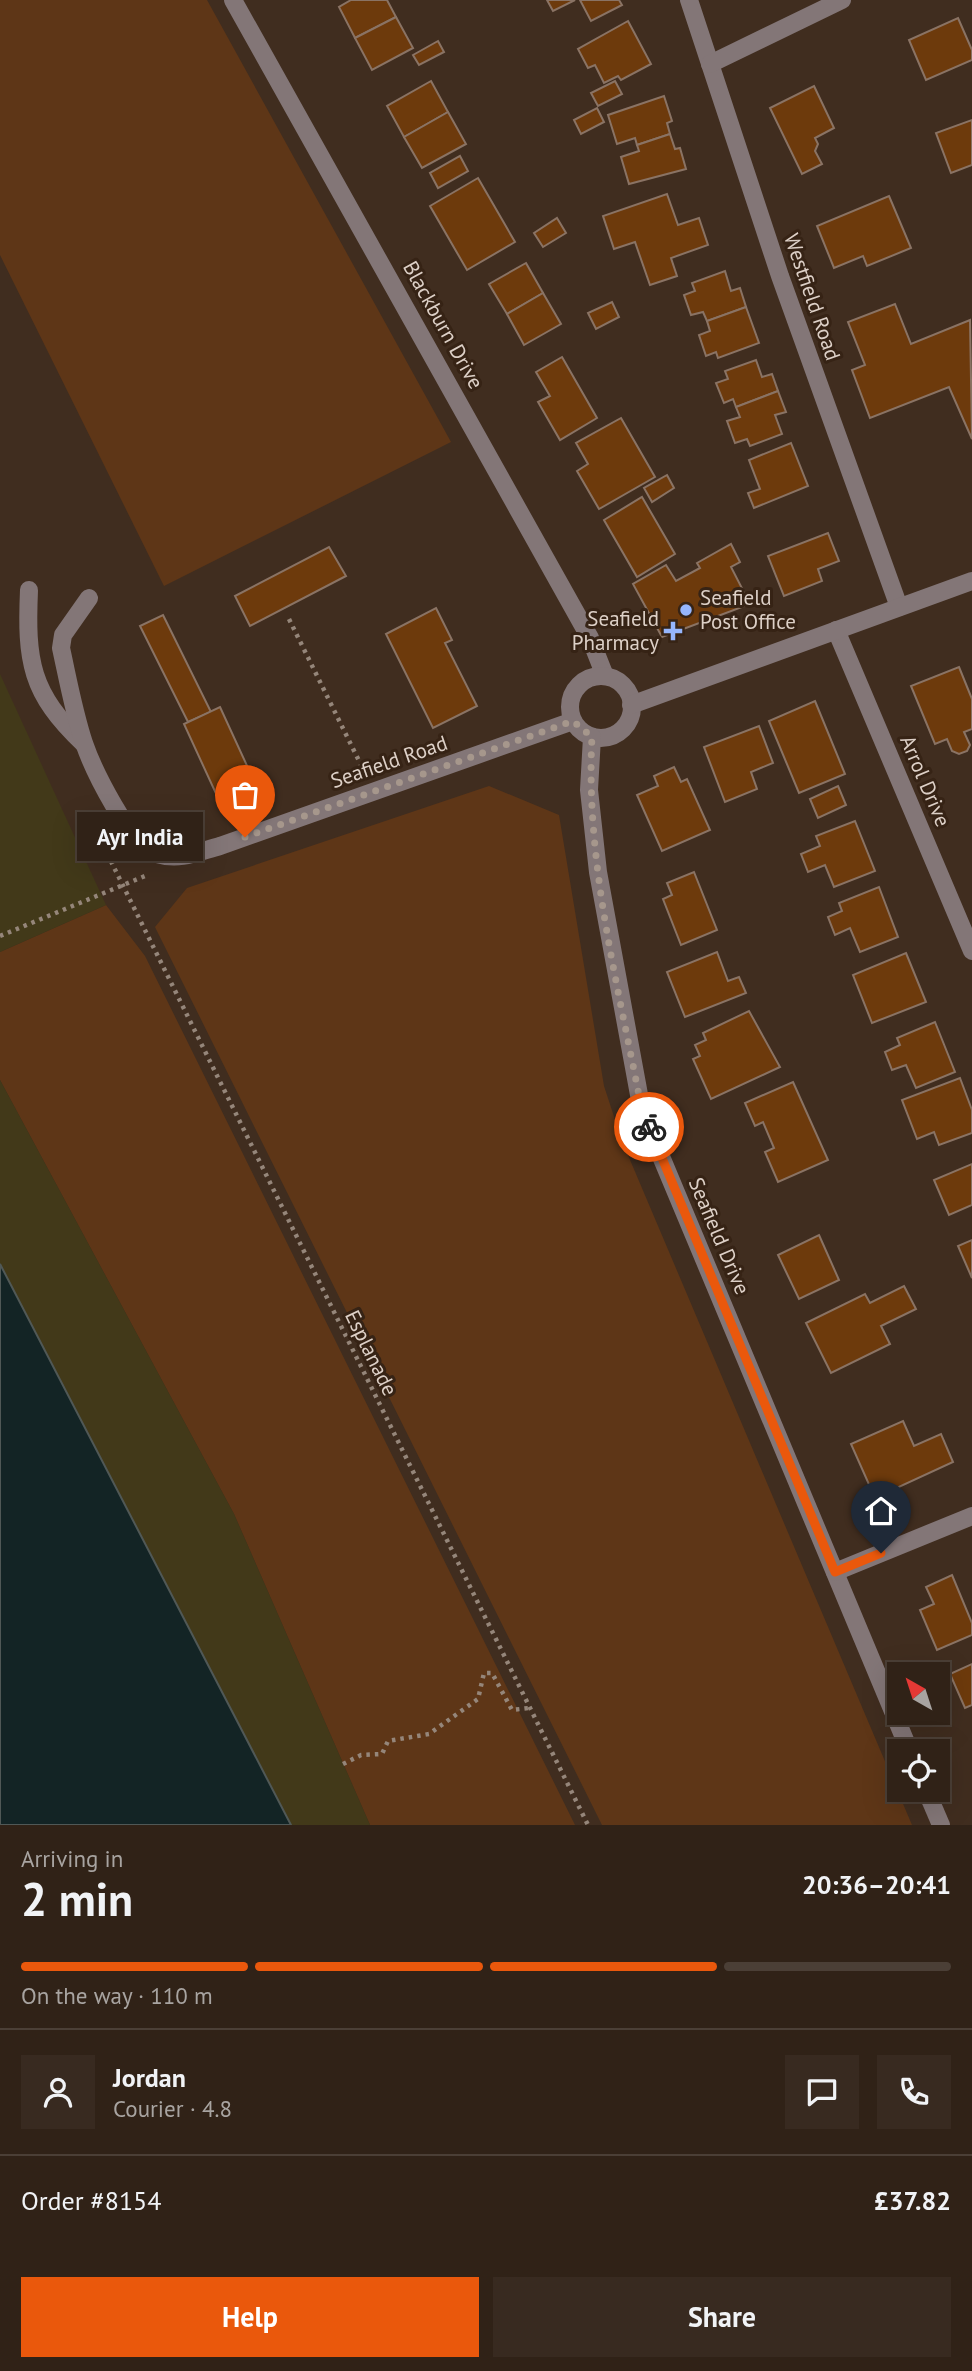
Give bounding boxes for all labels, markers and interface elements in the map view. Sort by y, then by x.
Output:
street label: Westfield Road [778,230,847,364]
street label: Blackburn Drive [397,256,490,394]
place label: Seafield Post Office [700,584,796,635]
marker: Seafield Post Office [678,602,694,618]
place label: Seafield Pharmacy [572,605,659,656]
marker: Seafield Pharmacy [665,623,681,639]
street label: Seafield Road [327,729,451,794]
street label: Arrol Drive [894,731,957,831]
pin [215,765,275,837]
icon: bag [226,776,264,814]
callout: Ayr India [77,812,203,862]
text: Ayr India [97,822,183,851]
courier [614,1092,684,1162]
icon: bike [630,1108,668,1146]
street label: Seafield Drive [683,1173,756,1298]
street label: Esplanade [339,1306,404,1400]
pin [851,1481,911,1553]
icon: home [862,1492,900,1530]
north arrow [887,1662,950,1726]
map controls [887,1662,950,1802]
button: locate [887,1739,950,1802]
text: Arriving in [21,1844,123,1873]
text: 20:36–20:41 [802,1868,951,1901]
text: 2 min [21,1869,133,1929]
text: On the way · 110 m [21,1981,213,2010]
button: person [21,2055,95,2129]
button: chat [785,2055,859,2129]
button: phone [877,2055,951,2129]
text: Jordan [113,2061,186,2094]
text: Courier · 4.8 [113,2094,232,2123]
text: Order #8154 [21,2184,161,2217]
text: £37.82 [874,2184,951,2217]
button: Help [21,2277,479,2357]
button: Share [493,2277,951,2357]

